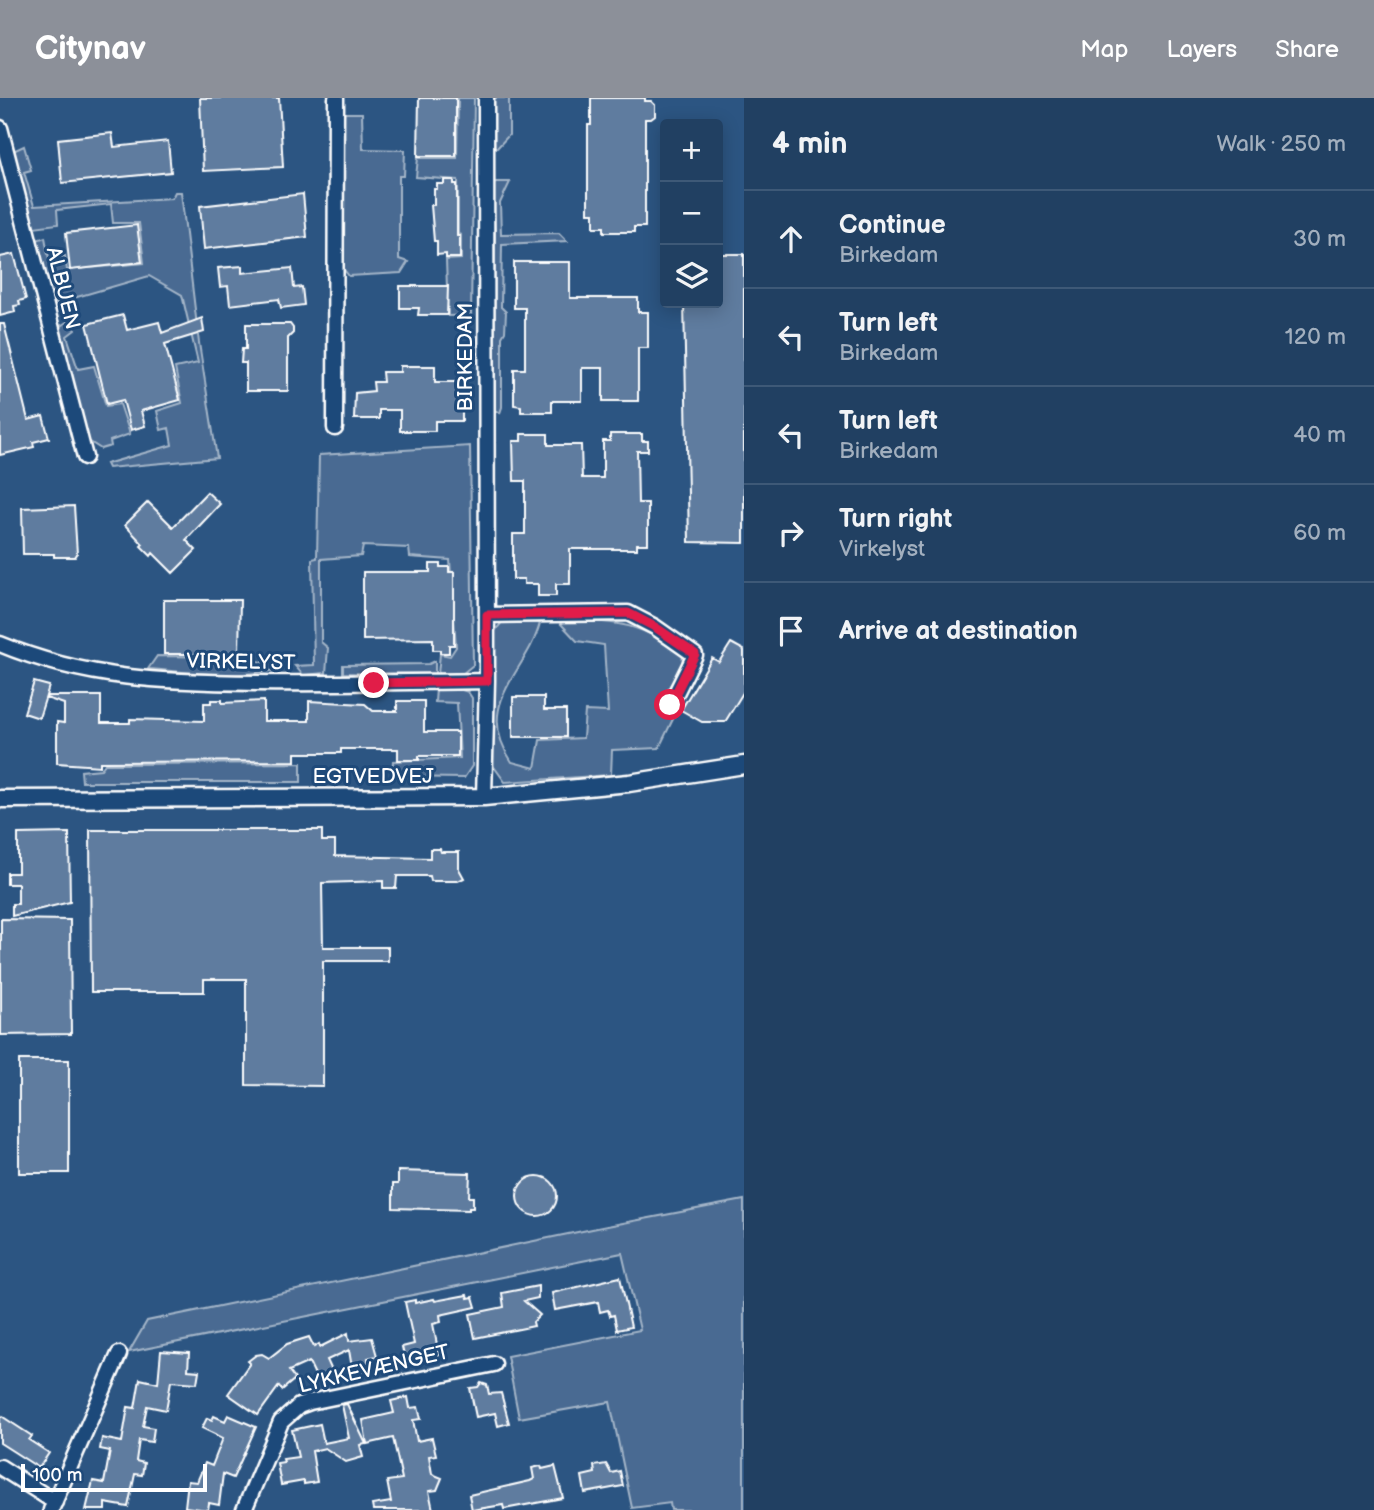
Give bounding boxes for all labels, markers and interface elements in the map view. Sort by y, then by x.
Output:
text: Citynav [35,29,146,69]
text: Map [1080,35,1128,64]
text: Layers [1166,35,1237,64]
text: Share [1275,35,1339,64]
map controls [660,119,723,308]
button: + [660,119,723,182]
text: 4 min [772,126,847,162]
text: Walk · 250 m [1216,130,1346,158]
button: − [660,182,723,245]
text: Continue [839,210,946,241]
icon: ahead [772,220,810,258]
text: 30 m [1293,225,1346,253]
text: Birkedam [839,241,938,269]
street label: ALBUEN [41,244,85,332]
button: layers [660,245,723,308]
street label: BIRKEDAM [453,303,478,411]
text: Turn left [839,308,938,339]
icon: left [772,318,810,356]
text: 120 m [1285,323,1346,351]
text: Birkedam [839,339,938,367]
text: Turn left [839,406,938,437]
icon: left [772,416,810,454]
text: 40 m [1293,421,1346,449]
text: Birkedam [839,437,938,465]
text: Turn right [839,504,952,535]
icon: right [772,514,810,552]
text: 60 m [1293,519,1346,547]
text: Virkelyst [839,535,925,563]
icon: arrive [772,612,810,650]
text: Arrive at destination [839,616,1078,647]
street label: VIRKELYST [186,649,296,675]
route end [358,667,389,698]
route start [654,689,685,720]
street label: EGTVEDVEJ [313,764,434,789]
street label: LYKKEVÆNGET [296,1339,452,1399]
scale bar [21,1461,206,1493]
text: 100 m [32,1464,83,1487]

